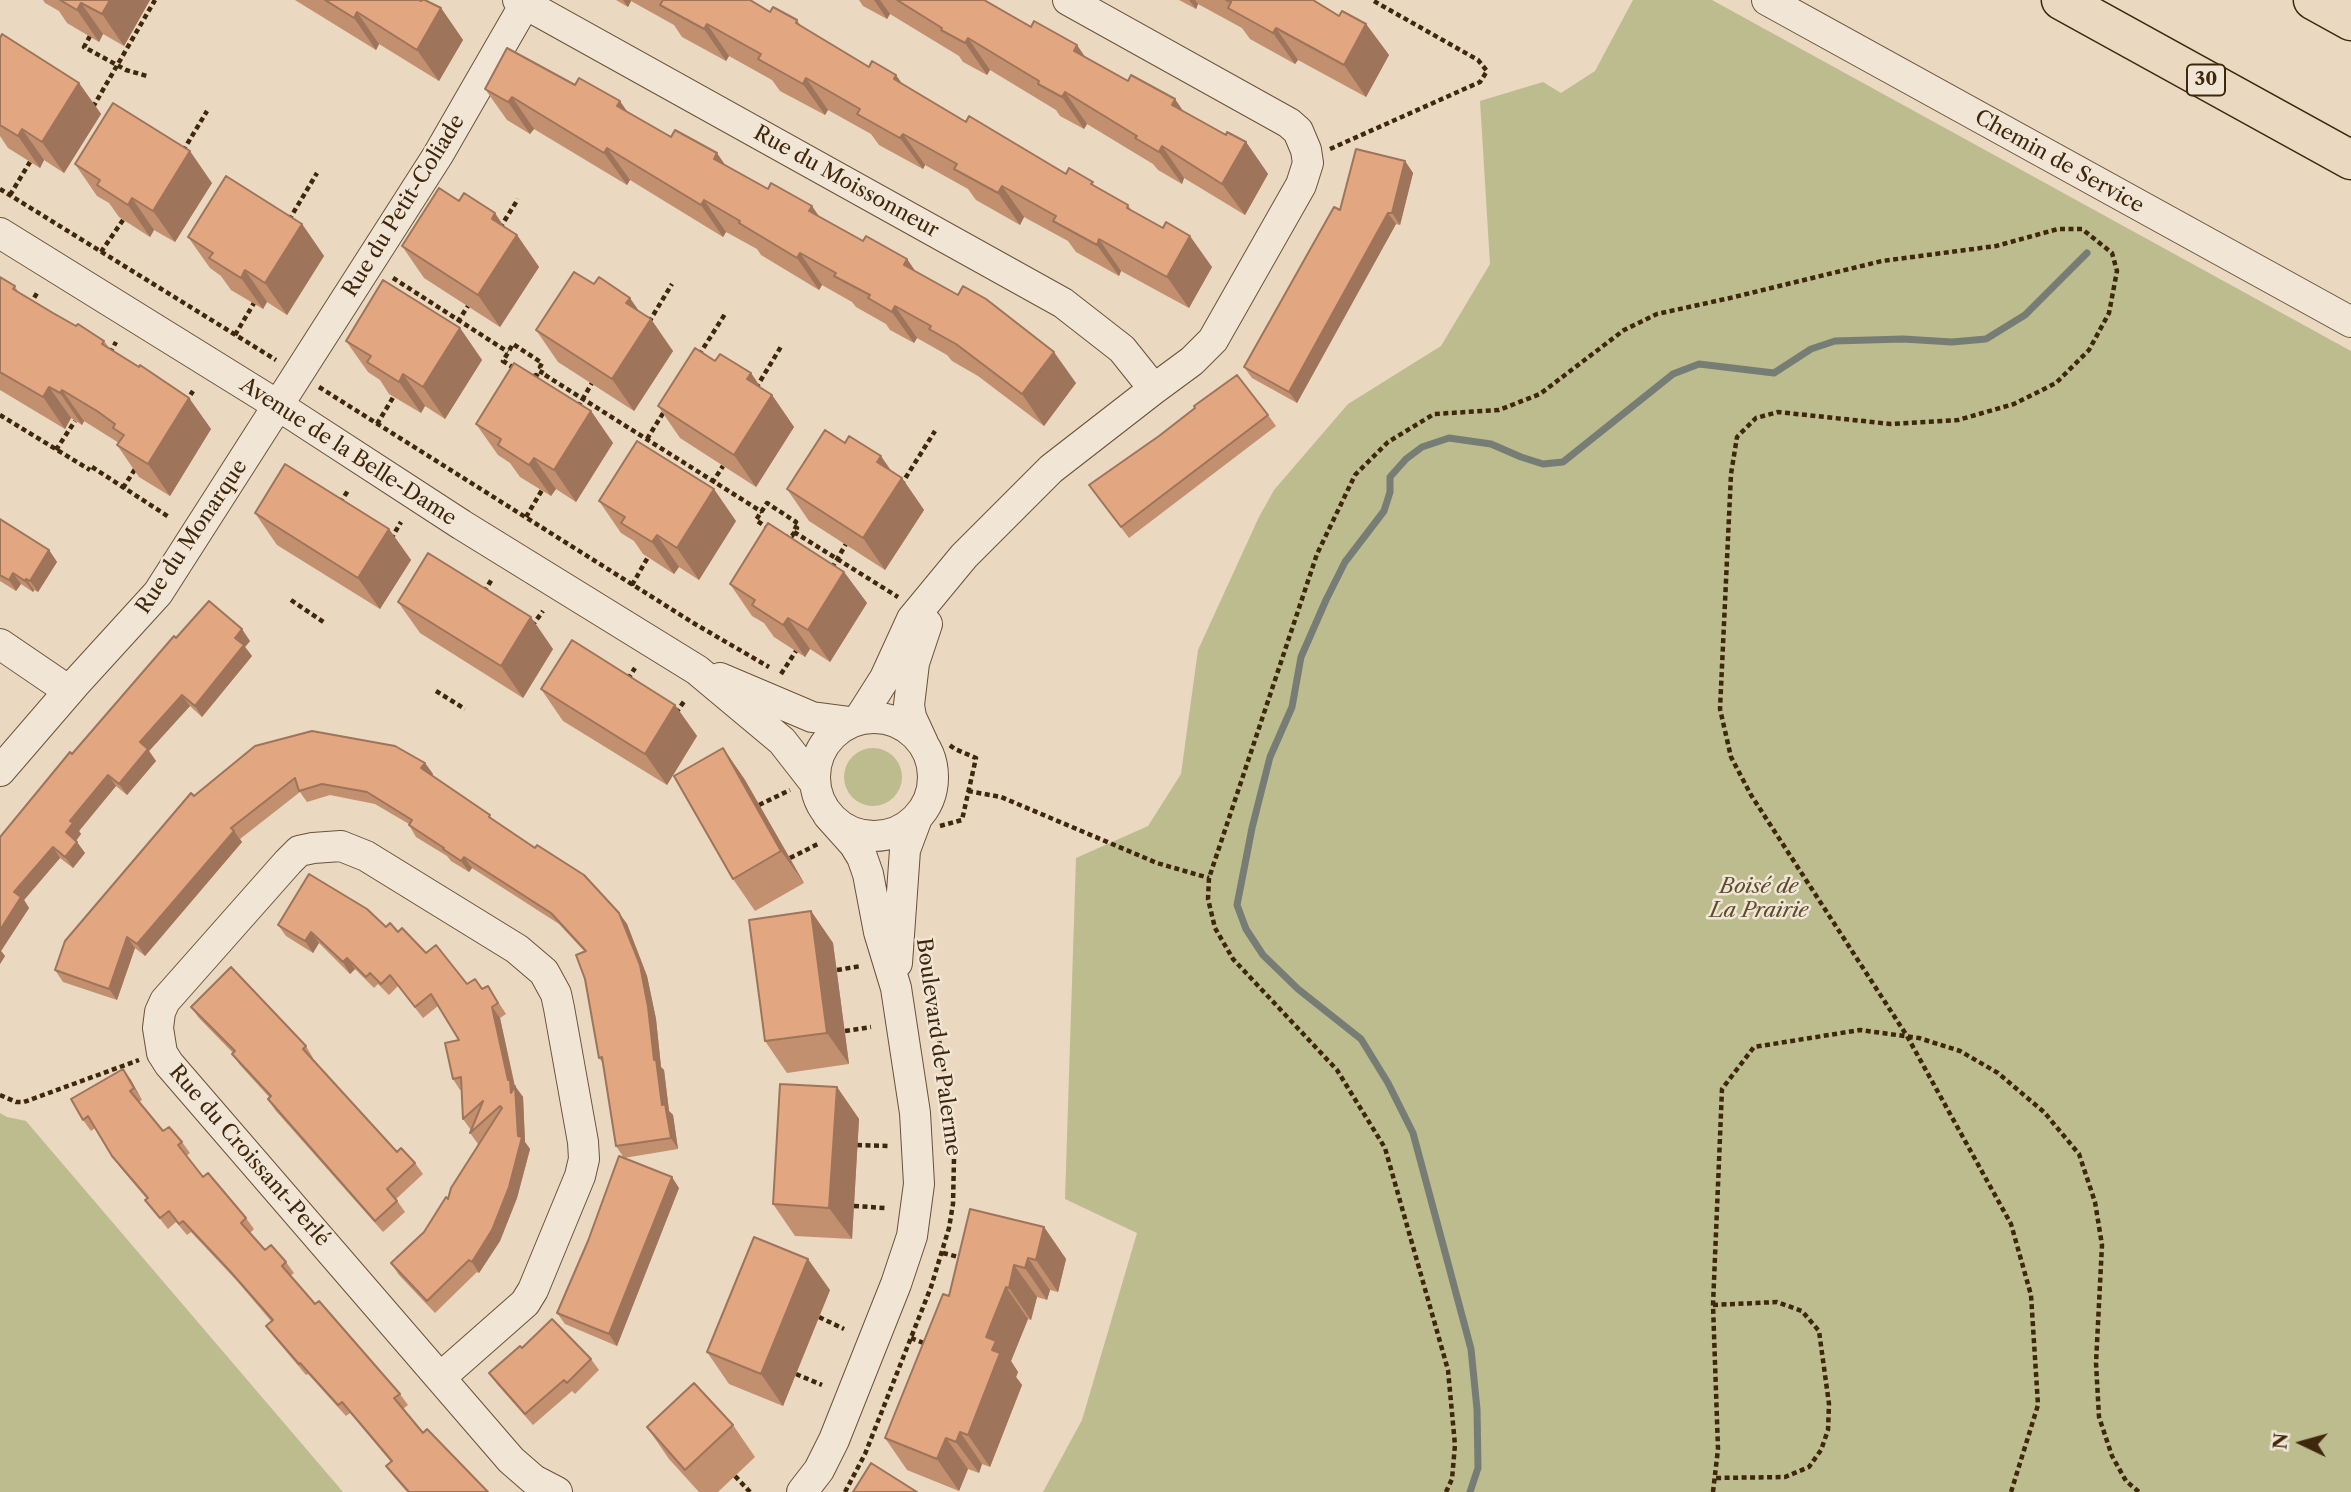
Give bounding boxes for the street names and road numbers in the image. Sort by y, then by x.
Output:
road number: 30 [2187,64,2225,96]
street label: Chemin de Service [1970,105,2148,219]
street label: Rue du Petit-Coliade [338,110,470,302]
street label: Rue du Moissonneur [749,121,943,243]
street label: Avenue de la Belle-Dame [235,373,461,531]
street label: Rue du Monarque [131,455,253,619]
street label: Boulevard de Palerme [910,936,966,1158]
street label: Rue du Croissant-Perlé [163,1060,335,1252]

